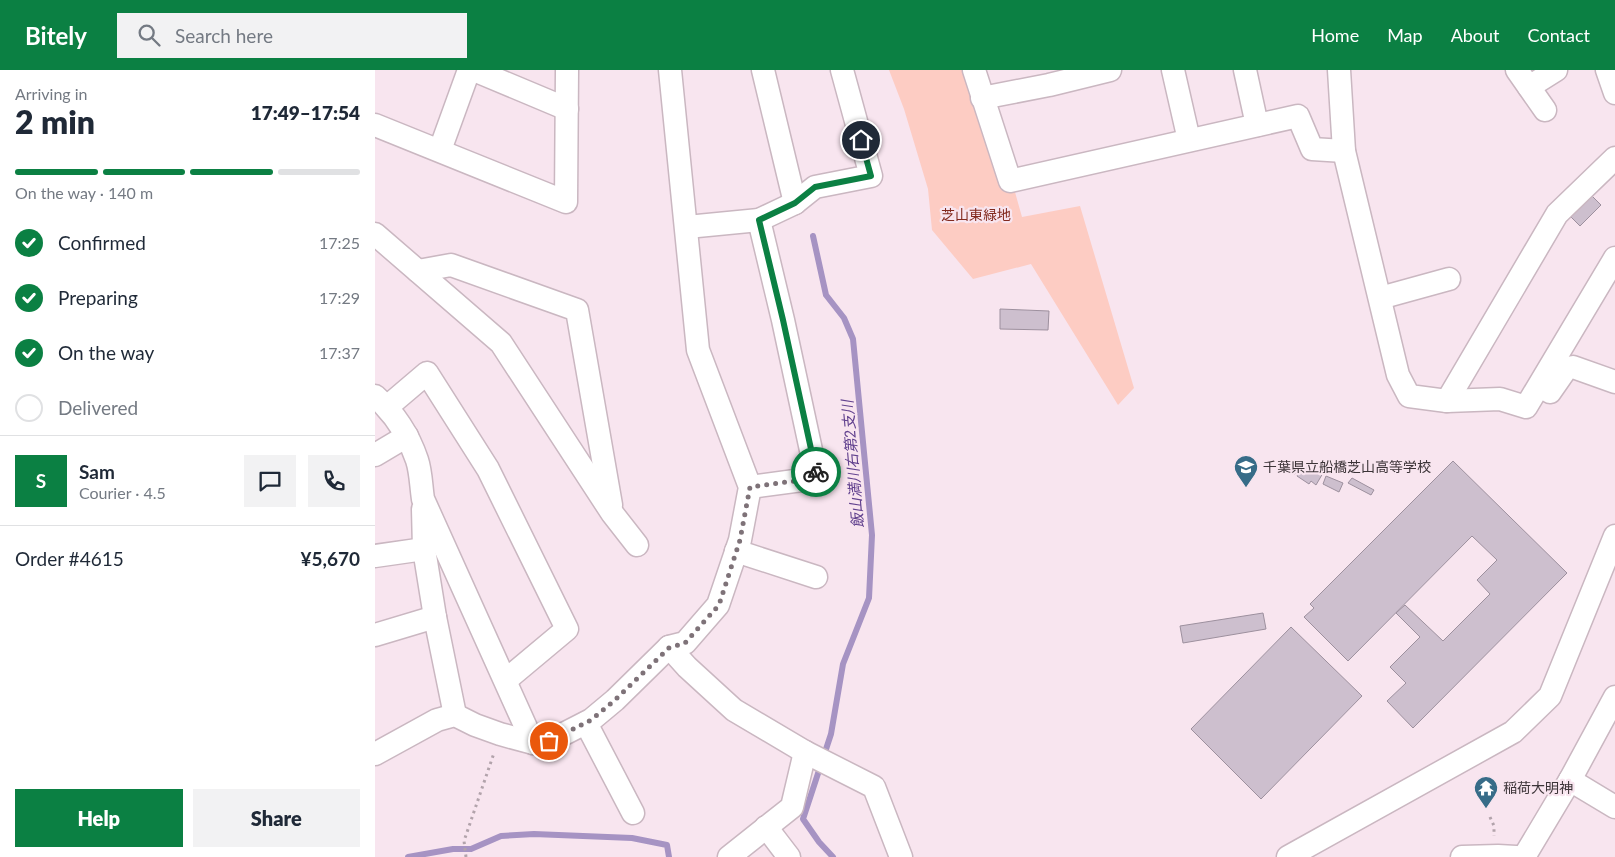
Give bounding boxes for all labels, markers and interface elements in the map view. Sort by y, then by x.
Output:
search box [117,13,467,58]
text: Bitely [25,21,87,50]
icon: search [135,21,163,49]
text: Search here [175,24,273,47]
text: Home [1311,24,1359,46]
text: Map [1387,24,1423,46]
text: About [1451,24,1500,46]
text: Contact [1528,24,1590,46]
text: Arriving in [15,84,88,103]
text: 17:49–17:54 [251,101,360,124]
text: 2 min [15,102,95,141]
pin [840,119,882,161]
icon: home [847,126,875,154]
text: On the way · 140 m [15,183,153,202]
park label: 芝山東緑地 [941,206,1011,223]
icon: check [15,229,43,257]
text: Confirmed [58,231,146,254]
text: 17:25 [319,233,360,252]
icon: check [15,284,43,312]
text: Preparing [58,286,138,309]
text: 17:29 [319,288,360,307]
icon: check [15,339,43,367]
text: On the way [58,341,154,364]
text: 17:37 [319,343,360,362]
text: Delivered [58,396,138,419]
water label: 飯山満川右第2支川 [837,397,867,529]
courier [791,447,841,497]
school or university icon: 千葉県立船橋芝山高等学校 [1233,454,1259,488]
button: chat [244,455,296,507]
button: phone [308,455,360,507]
icon: bike [802,458,830,486]
place label: 千葉県立船橋芝山高等学校 [1263,458,1431,475]
text: Sam [79,460,115,483]
text: S [36,469,46,492]
text: Courier · 4.5 [79,483,166,502]
text: Order #4615 [15,547,124,570]
text: ¥5,670 [300,547,360,570]
pin [528,720,570,762]
icon: bag [535,727,563,755]
temple icon: 稲荷大明神 [1473,775,1499,809]
place label: 稲荷大明神 [1503,779,1573,796]
button: Help [15,789,183,847]
button: Share [193,789,360,847]

